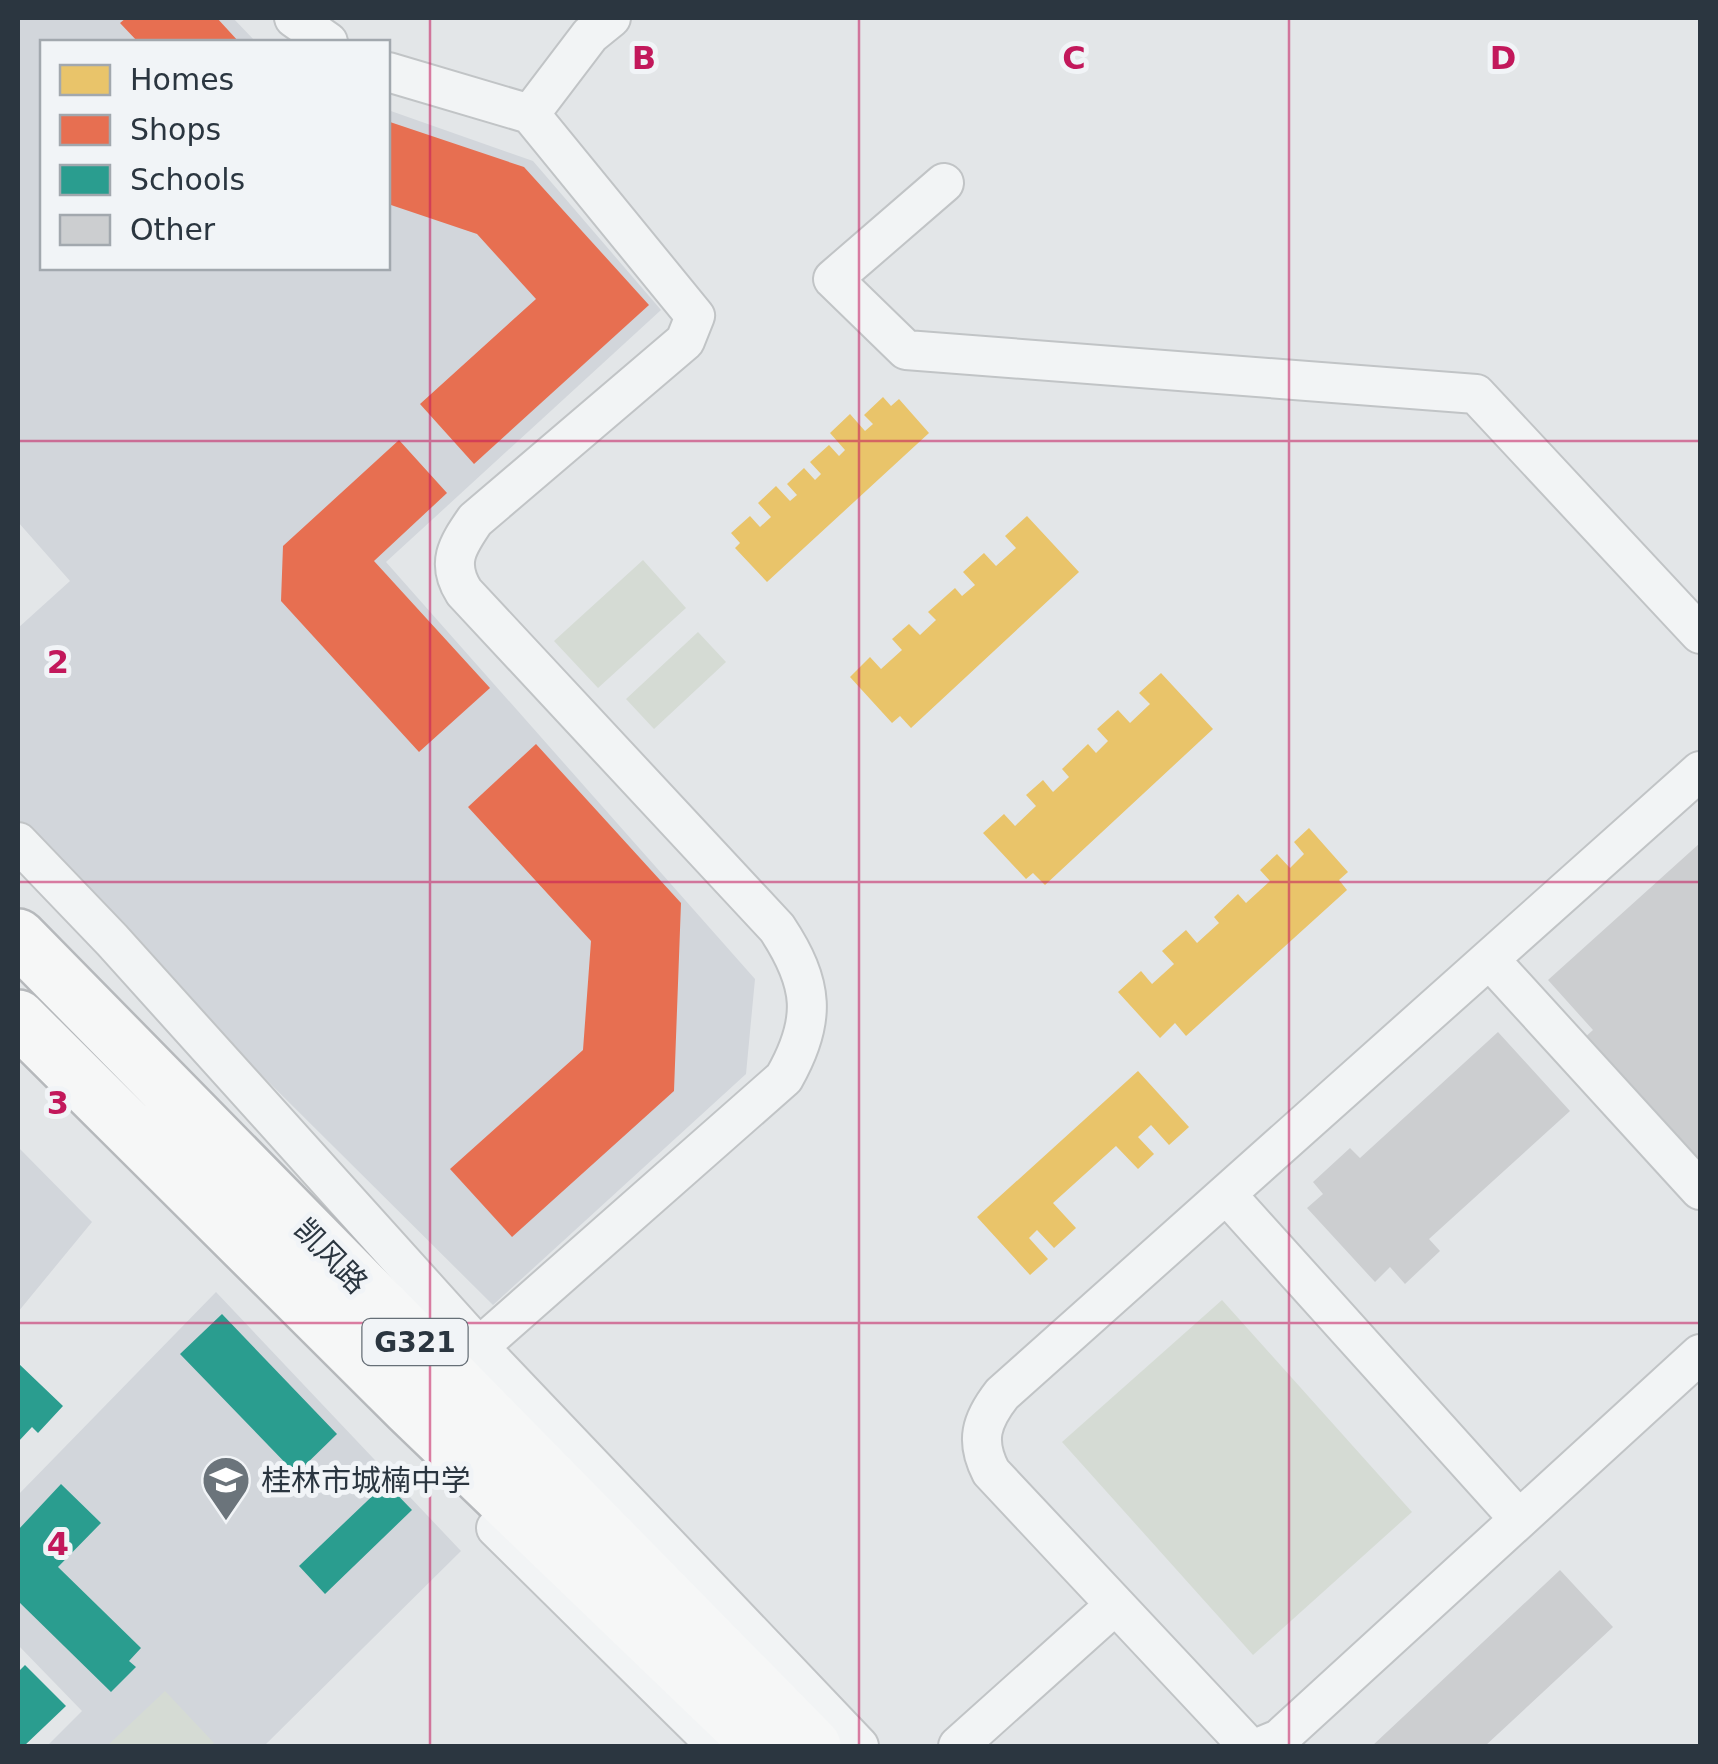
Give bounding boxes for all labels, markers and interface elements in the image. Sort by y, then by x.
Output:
text: B [632,39,656,77]
text: C [1062,39,1086,77]
text: D [1490,39,1516,77]
legend [40,40,390,270]
text: Homes [130,62,234,97]
text: Shops [130,112,221,147]
text: Schools [130,162,245,197]
text: Other [130,212,216,247]
text: 2 [47,643,69,681]
text: 3 [47,1084,69,1122]
street label: 凯风路 [287,1211,375,1301]
road number: G321 [362,1319,468,1365]
school or university icon: 桂林市城楠中学 [200,1454,252,1522]
place label: 桂林市城楠中学 [261,1463,471,1498]
text: 4 [47,1525,69,1563]

